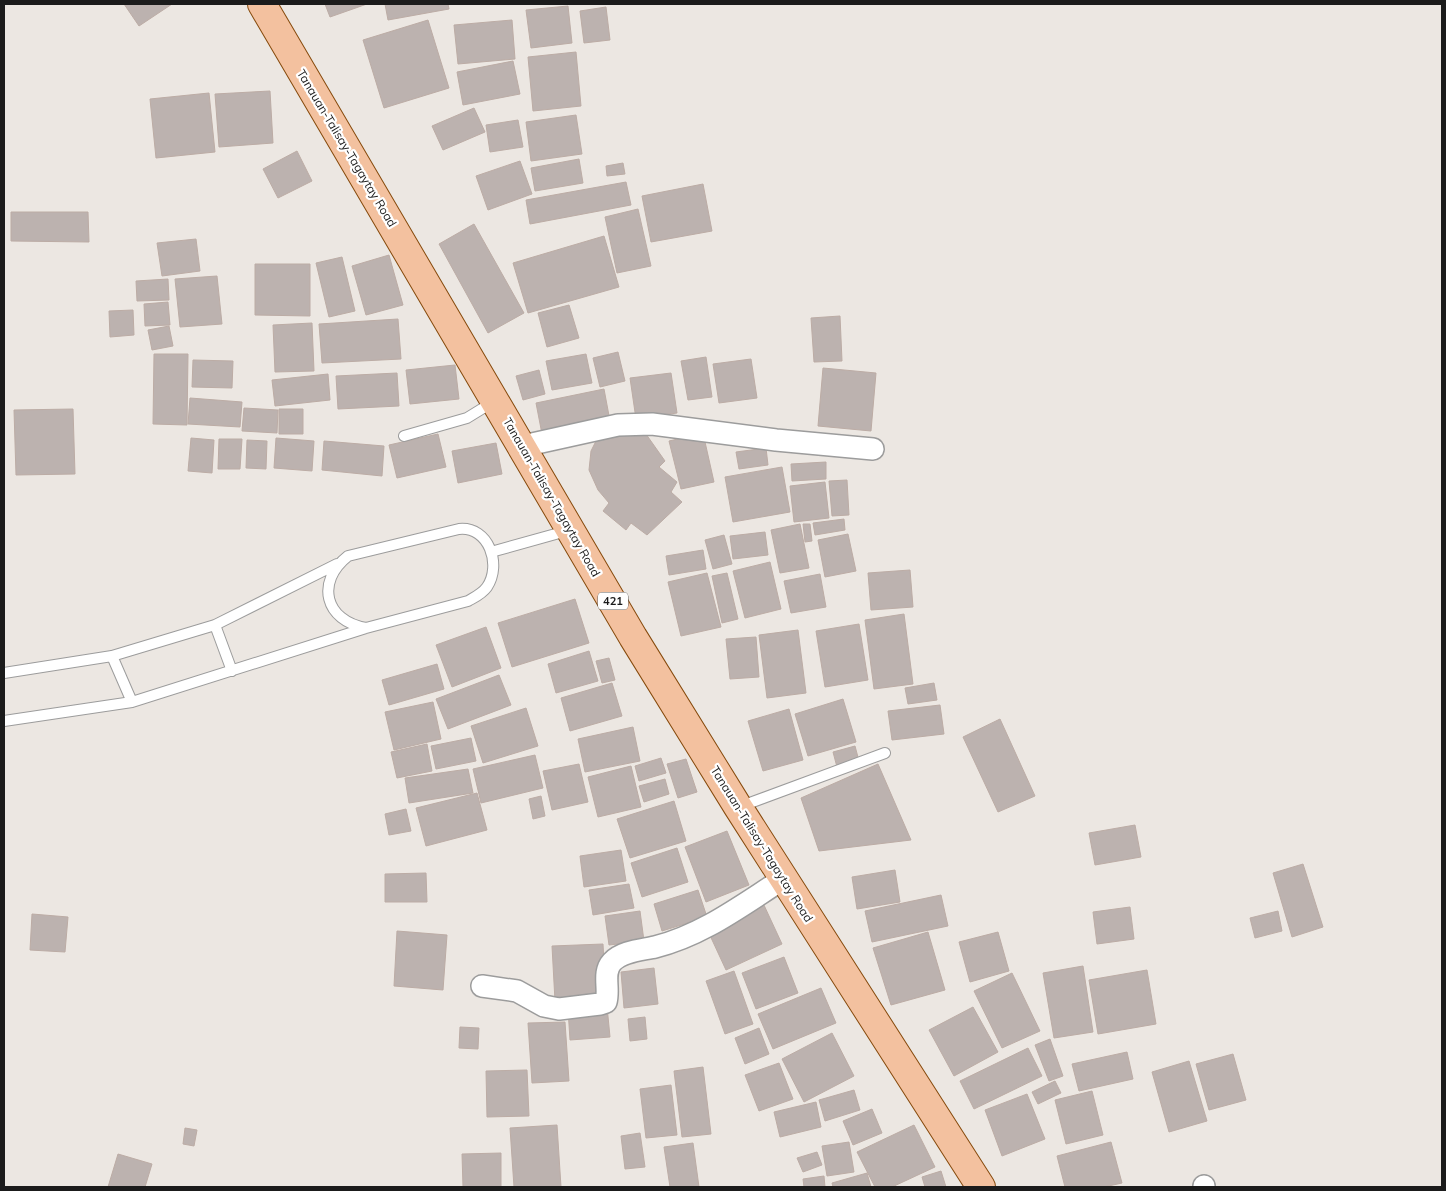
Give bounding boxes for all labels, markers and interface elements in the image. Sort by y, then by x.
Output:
street label: Tanauan-Talisay-Tagaytay Road [294,66,400,230]
street label: Tanauan-Talisay-Tagaytay Road [500,415,604,579]
road number: 421 [598,592,628,610]
street label: Tanauan-Talisay-Tagaytay Road [708,763,816,925]

